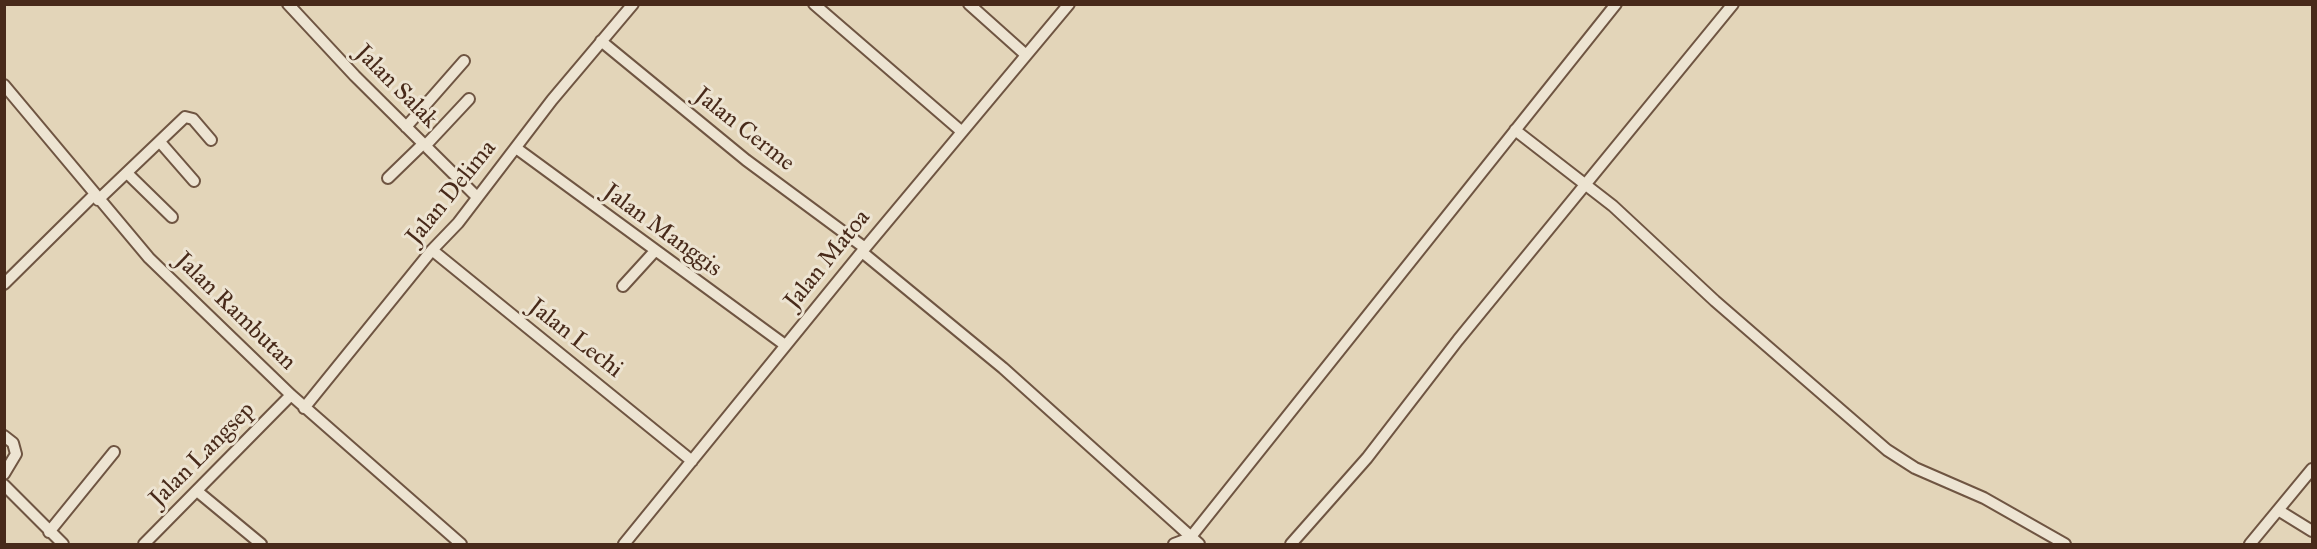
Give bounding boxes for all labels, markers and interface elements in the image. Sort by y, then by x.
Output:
street label: Jalan Salak [348,39,444,135]
street label: Jalan Cerme [688,82,800,178]
street label: Jalan Delima [401,135,503,251]
street label: Jalan Manggis [597,178,727,284]
street label: Jalan Matoa [779,204,877,316]
street label: Jalan Rambutan [168,247,302,377]
street label: Jalan Lechi [522,293,628,385]
street label: Jalan Langsep [144,396,262,514]

